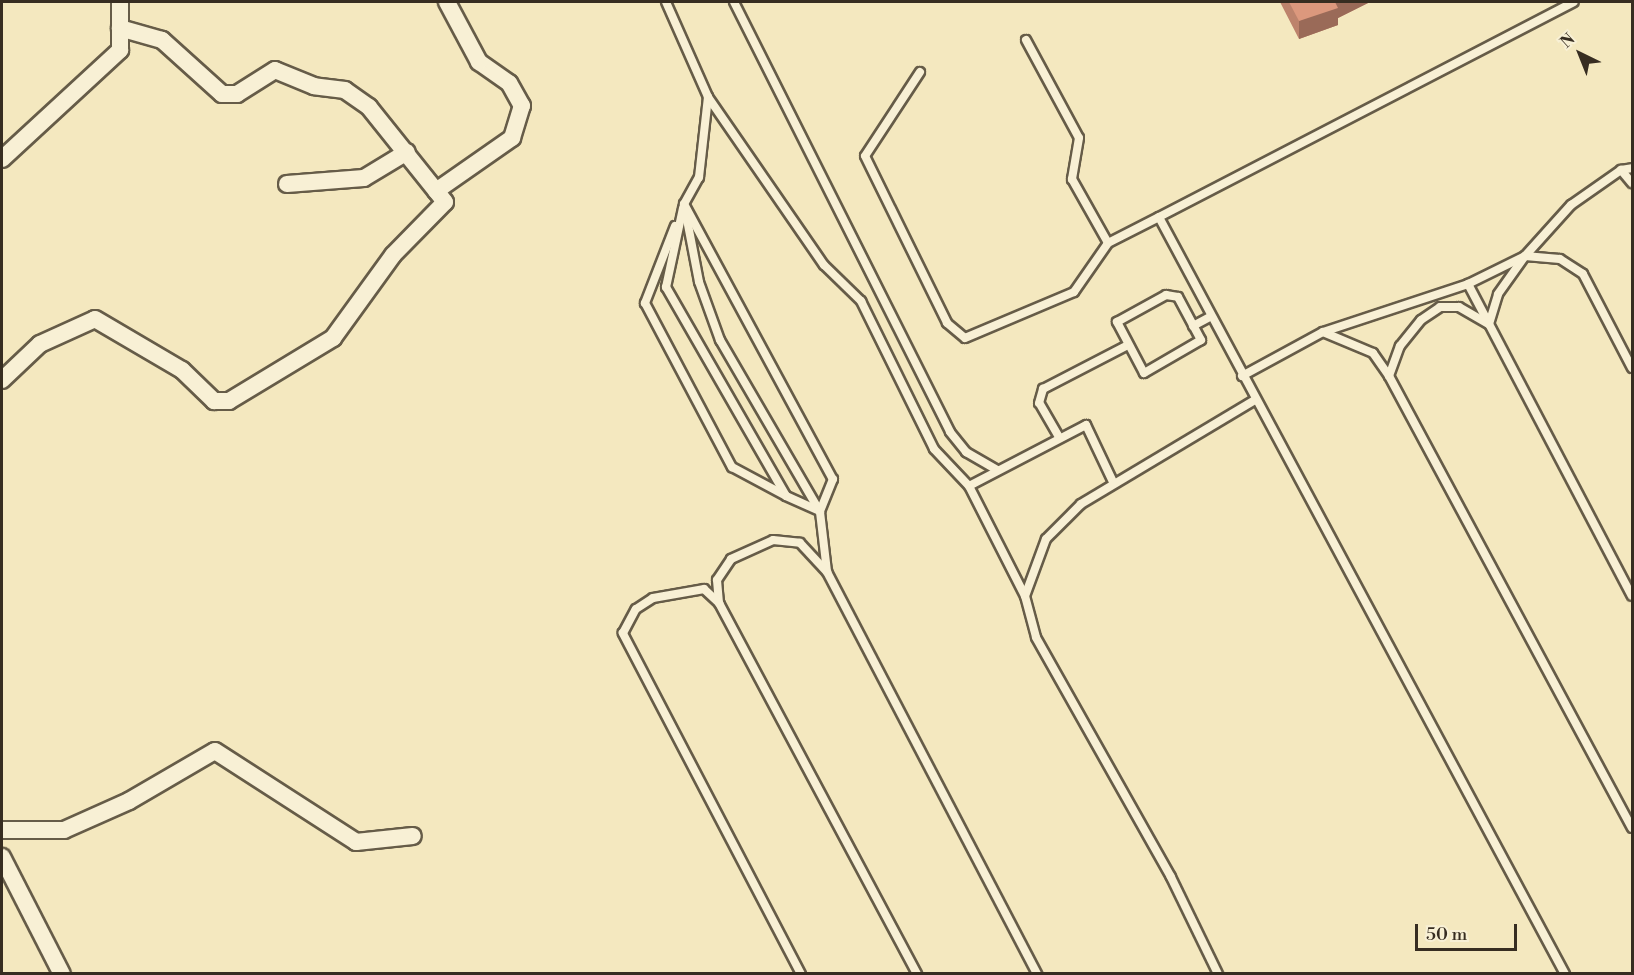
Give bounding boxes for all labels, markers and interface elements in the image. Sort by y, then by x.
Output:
north arrow [1550,24,1610,84]
text: N [1556,29,1579,52]
scale bar [1418,912,1520,950]
text: 50 m [1426,923,1467,946]

